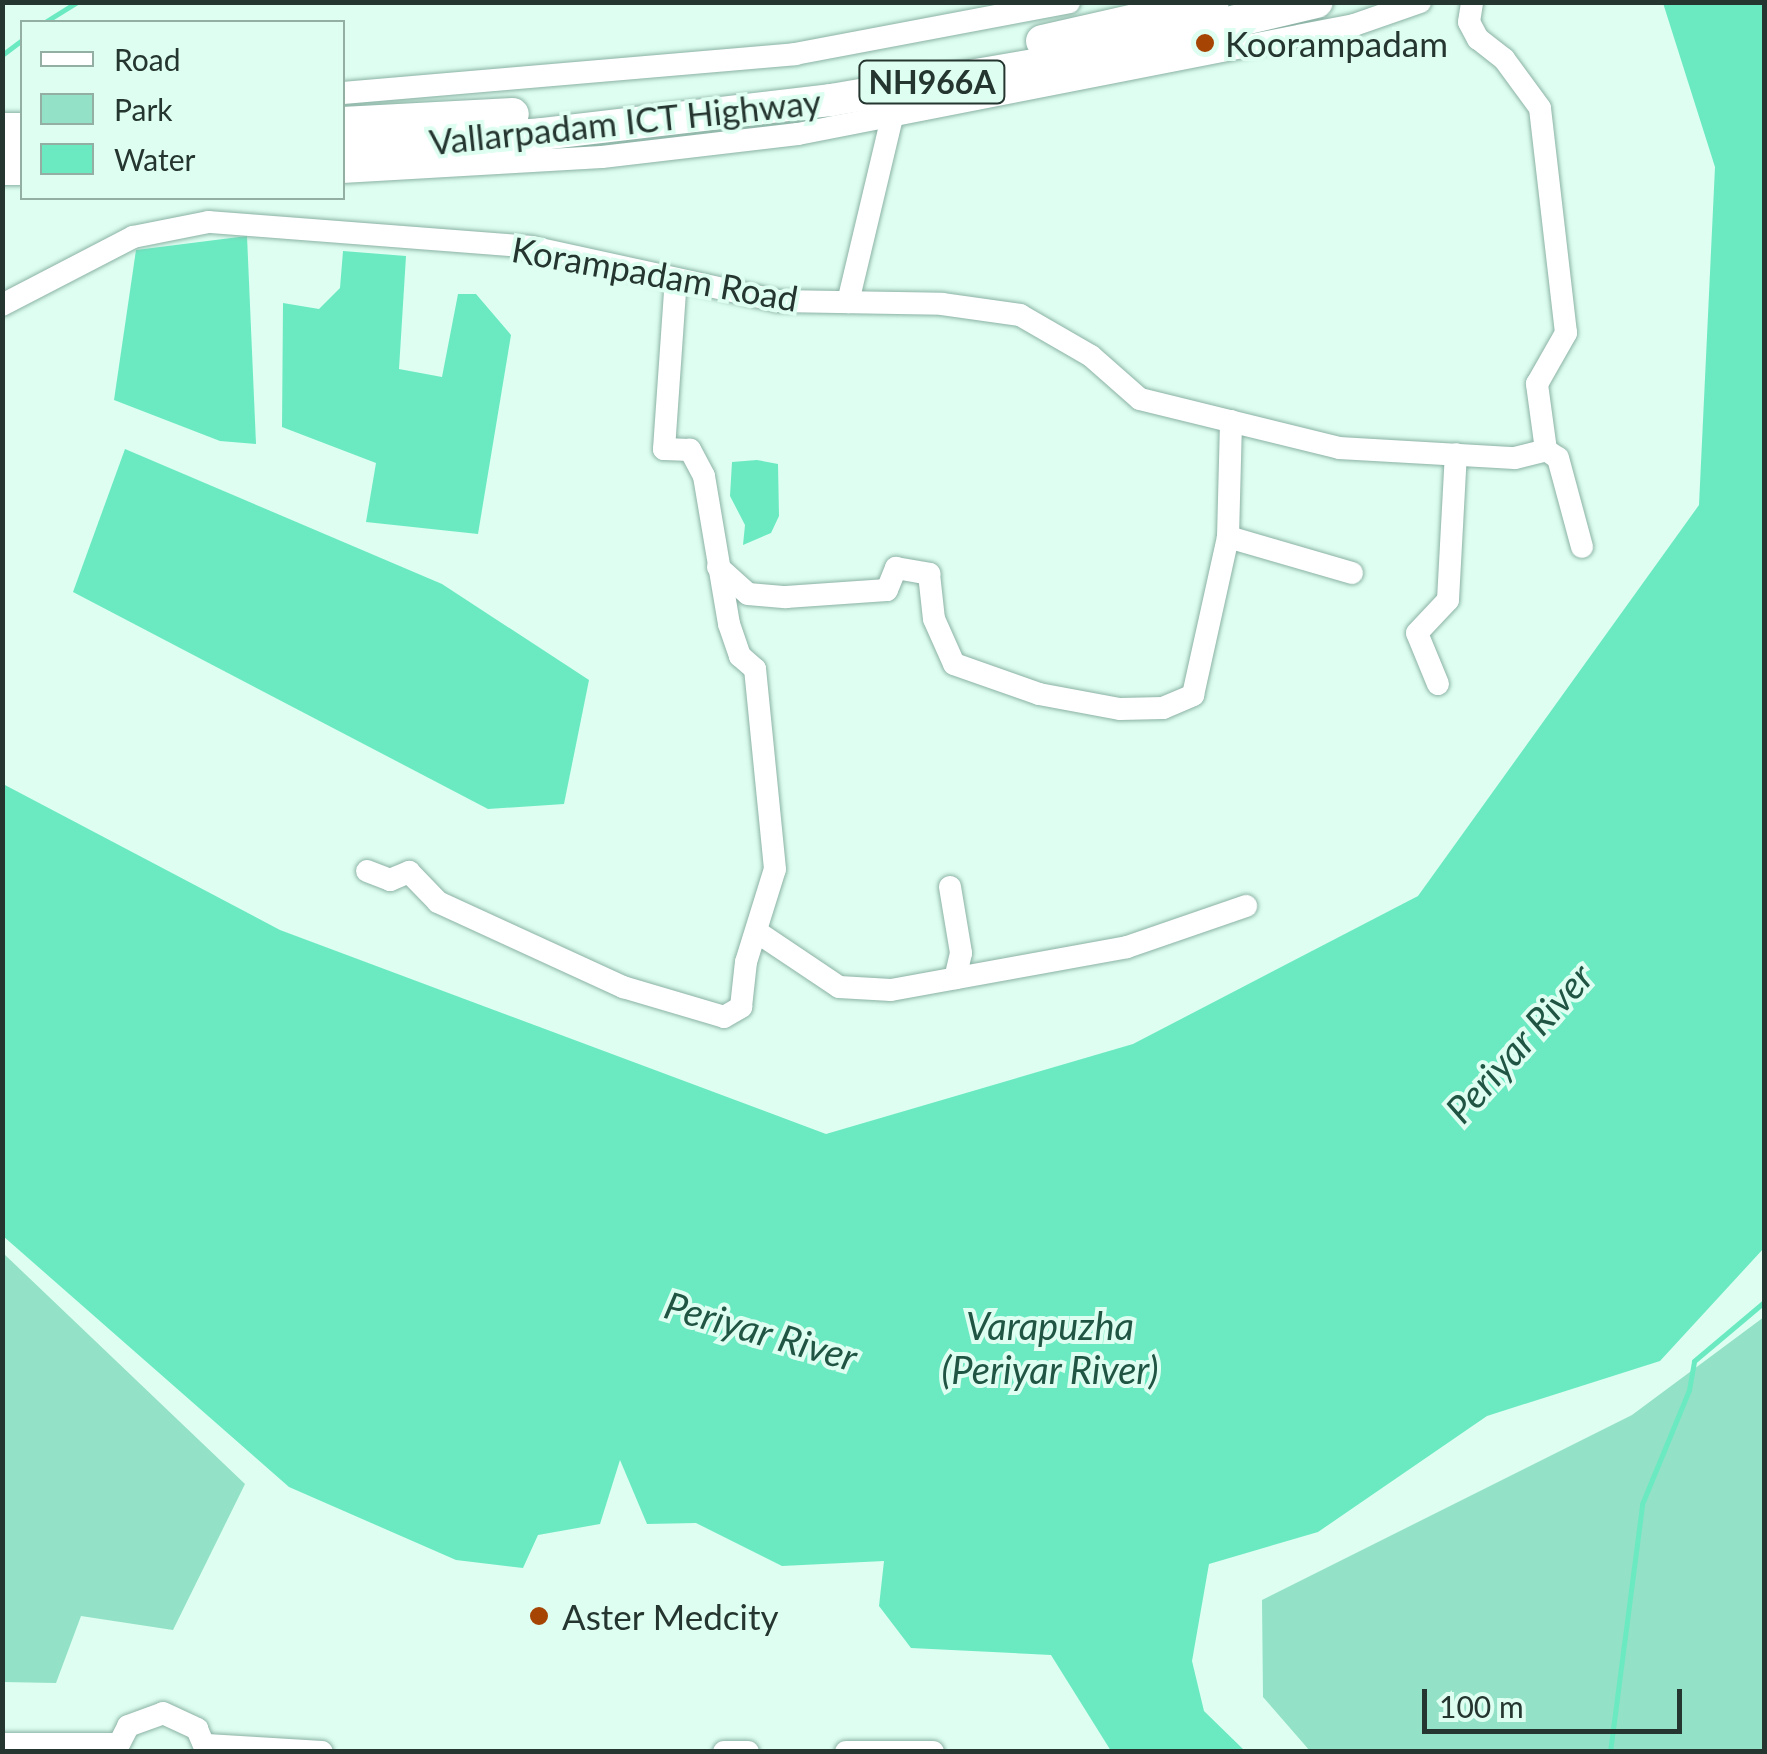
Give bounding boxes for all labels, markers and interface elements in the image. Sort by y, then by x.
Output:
legend [20,20,345,200]
place label: Koorampadam [1225,22,1448,64]
marker: Koorampadam [1194,32,1216,54]
text: Road [114,41,181,77]
road number: NH966A [857,55,1007,109]
street label: Vallarpadam ICT Highway [427,79,823,163]
text: Park [114,91,173,127]
text: Water [114,141,196,177]
street label: Korampadam Road [509,227,801,319]
water label: Periyar River [1436,954,1602,1132]
water label: Periyar River [659,1282,863,1380]
water label: Varapuzha (Periyar River) [941,1303,1159,1392]
place label: Aster Medcity [562,1595,779,1637]
marker: Aster Medcity [526,1603,552,1629]
scale bar [1427,1669,1687,1731]
text: 100 m [1439,1688,1524,1724]

